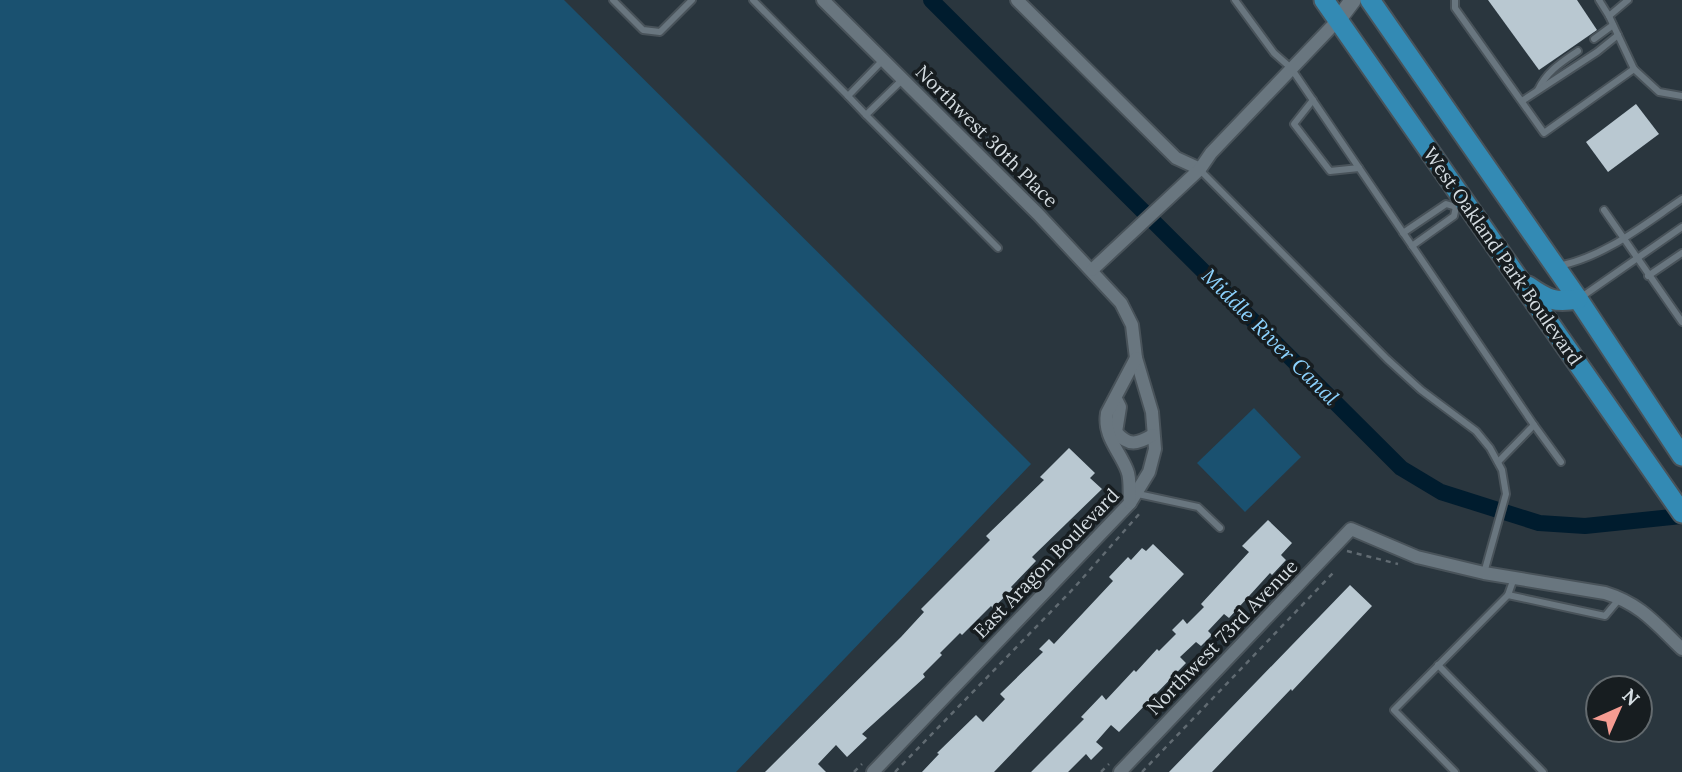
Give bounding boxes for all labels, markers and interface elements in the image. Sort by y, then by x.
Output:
street label: Northwest 30th Place [911,60,1063,212]
street label: West Oakland Park Boulevard [1418,142,1588,370]
water label: Middle River Canal [1196,262,1345,411]
street label: East Aragon Boulevard [968,483,1124,643]
street label: Northwest 73rd Avenue [1141,554,1303,720]
north arrow [1584,674,1654,744]
text: N [1617,683,1645,711]

